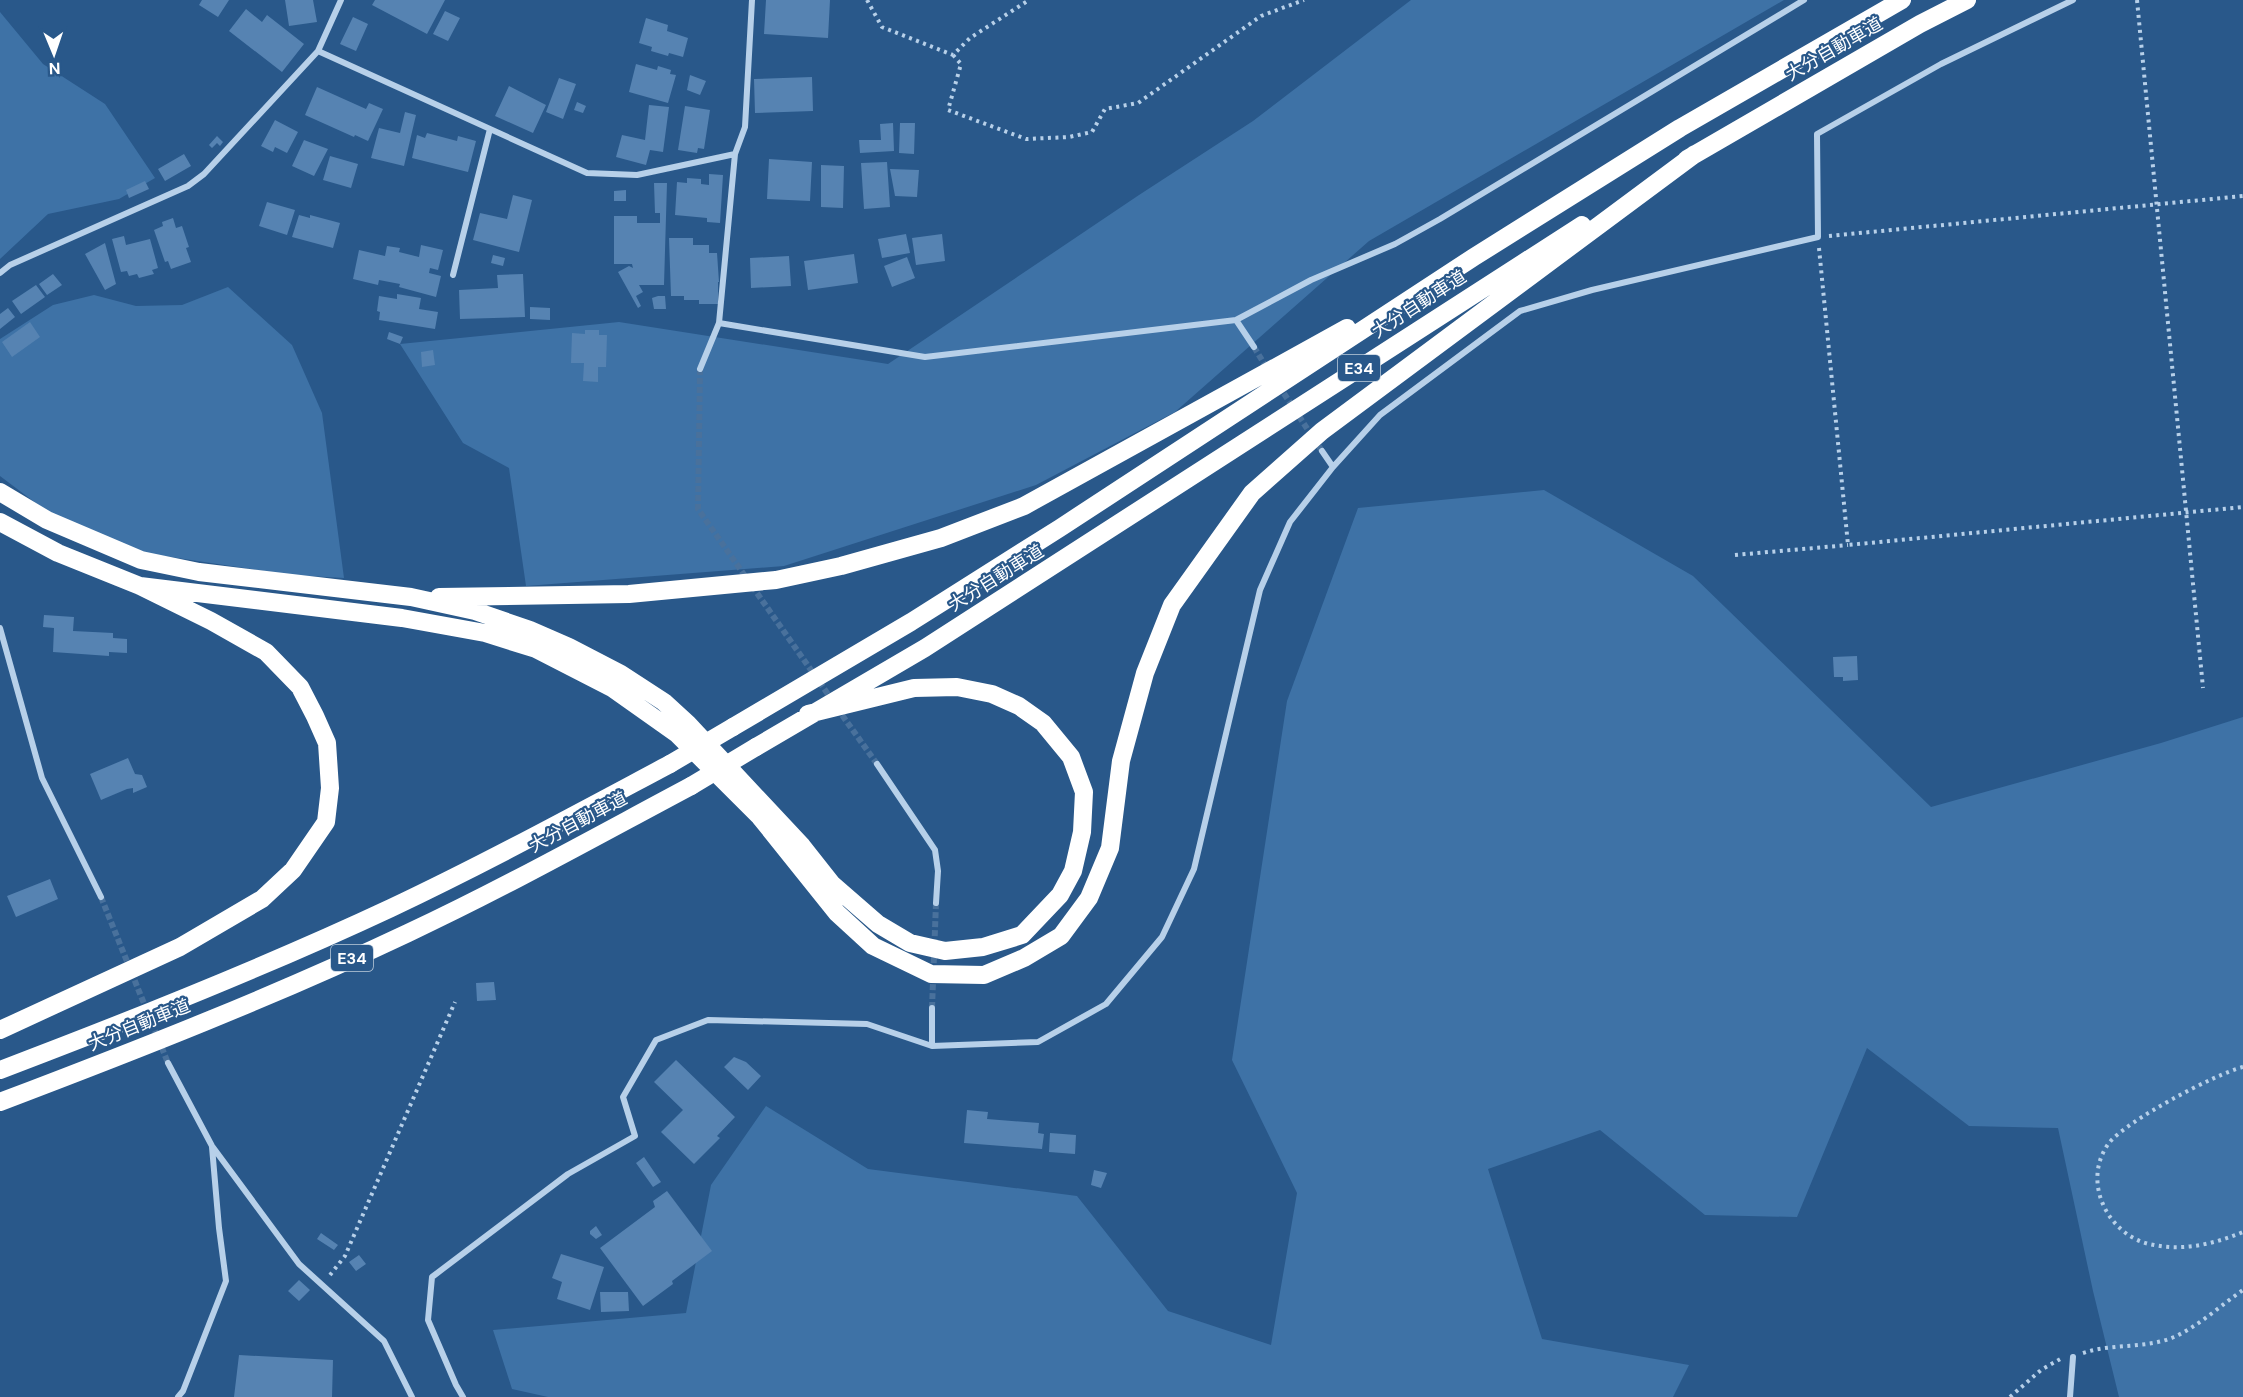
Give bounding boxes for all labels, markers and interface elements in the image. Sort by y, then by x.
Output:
street label: 大分自動車道 [1781,12,1887,86]
north arrow [24,24,84,84]
text: N [48,58,61,79]
street label: 大分自動車道 [1367,265,1471,343]
road number: E34 [1338,355,1380,381]
street label: 大分自動車道 [944,539,1048,617]
street label: 大分自動車道 [525,786,631,858]
road number: E34 [331,945,373,971]
street label: 大分自動車道 [84,994,194,1056]

